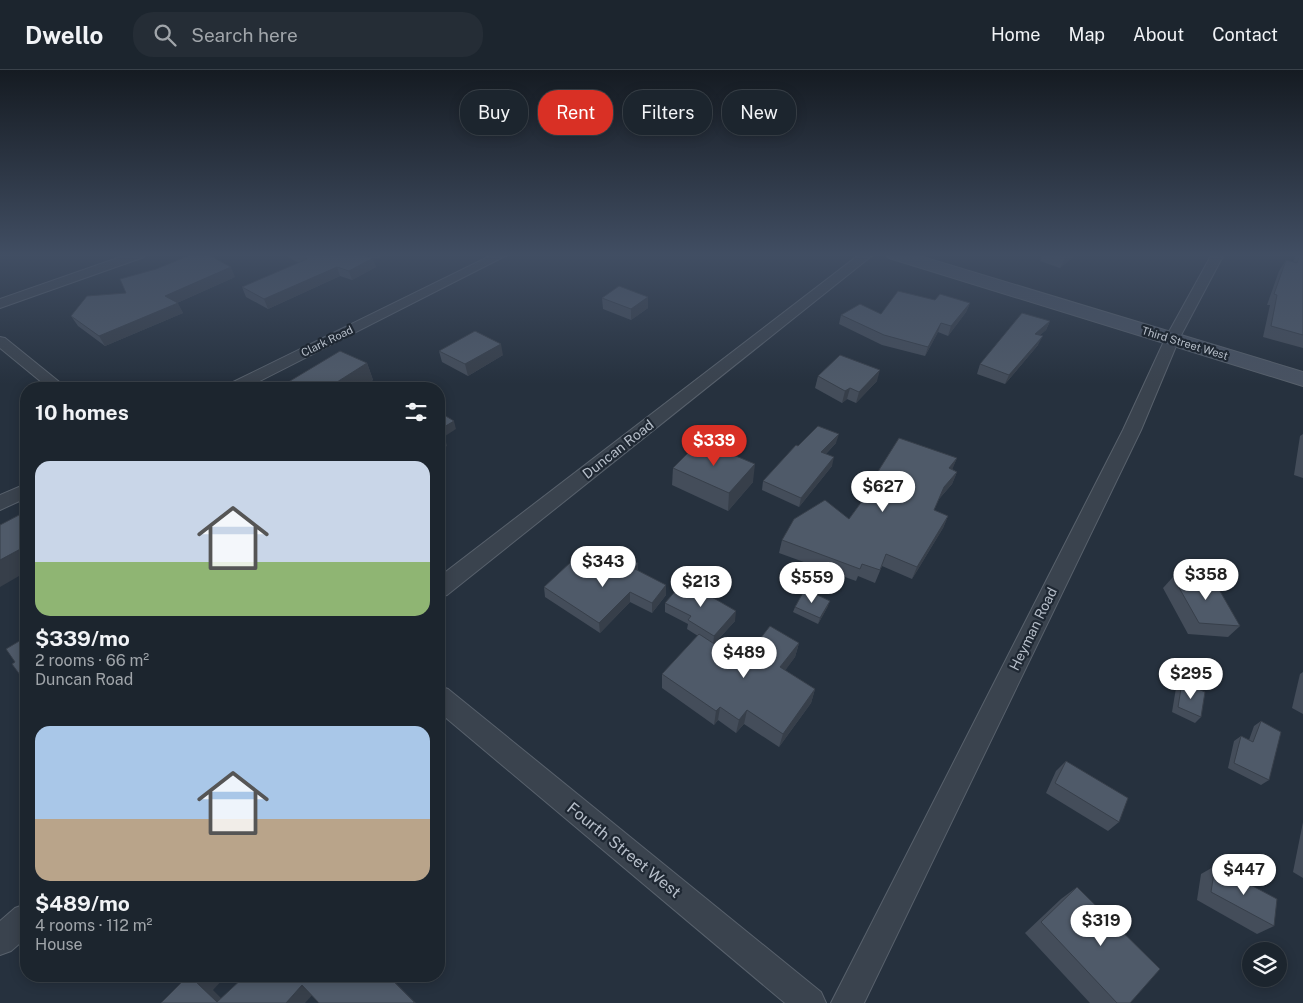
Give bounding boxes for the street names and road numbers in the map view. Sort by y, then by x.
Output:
street label: Clark Road [299,323,355,359]
street label: Third Street West [1140,324,1230,362]
street label: Duncan Road [579,416,657,482]
street label: Heyman Road [1006,585,1060,673]
street label: Fourth Street West [563,798,685,902]

